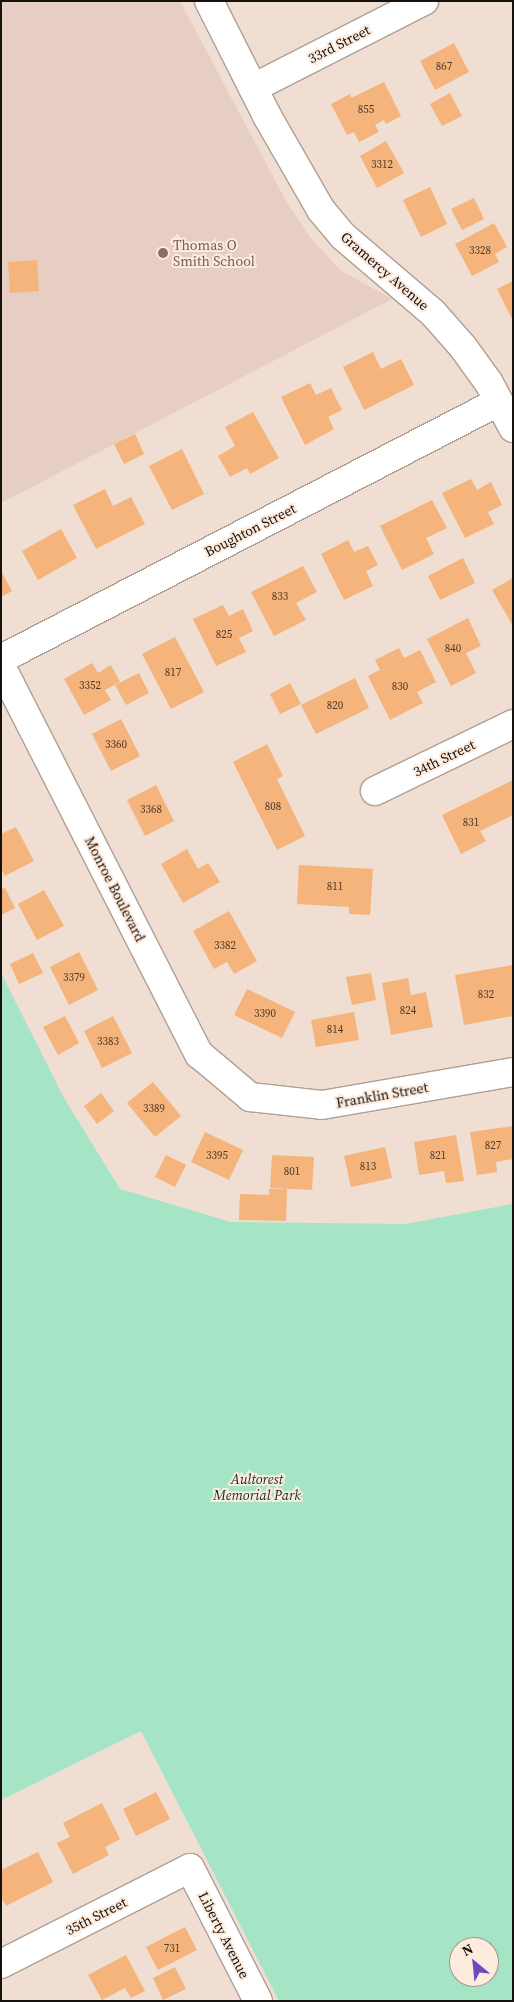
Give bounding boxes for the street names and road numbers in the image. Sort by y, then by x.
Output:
street label: 33rd Street [305,21,373,67]
street label: Gramercy Avenue [338,228,432,314]
street label: Boughton Street [202,500,298,560]
street label: 34th Street [410,736,478,780]
street label: Monroe Boulevard [81,834,149,944]
street label: Franklin Street [335,1079,429,1111]
street label: Liberty Avenue [195,1889,253,1981]
street label: 35th Street [63,1893,129,1939]

